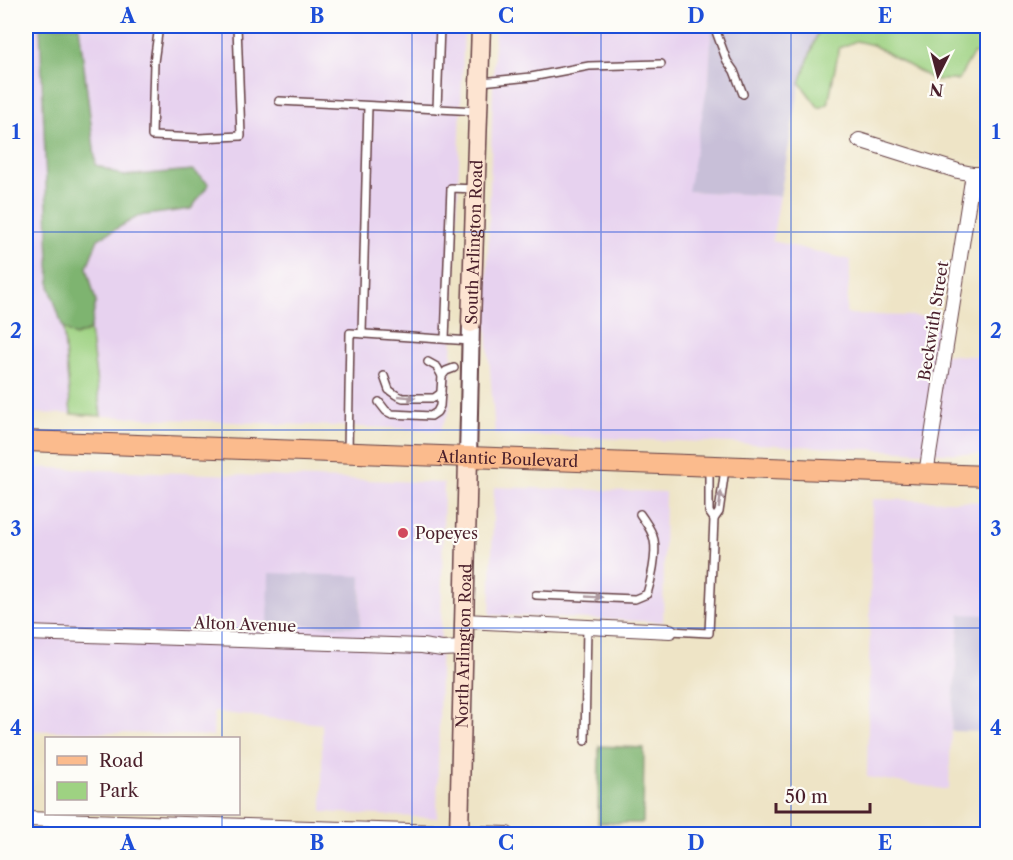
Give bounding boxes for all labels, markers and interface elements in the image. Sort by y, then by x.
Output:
text: A [119,4,136,28]
text: B [310,4,325,28]
text: C [498,4,514,28]
text: D [687,4,705,28]
text: E [878,4,892,28]
north arrow [908,45,968,105]
text: N [928,79,944,101]
text: 1 [12,120,21,144]
text: 1 [992,120,1001,144]
street label: South Arlington Road [461,159,486,325]
street label: Beckwith Street [914,259,952,382]
text: 2 [10,319,22,343]
text: 2 [990,319,1002,343]
one-way arrow [398,392,417,402]
street label: Atlantic Boulevard [436,446,579,471]
one-way arrow [716,490,725,509]
text: 3 [10,517,22,541]
text: 3 [990,517,1002,541]
place label: Popeyes [415,523,478,543]
marker: Popeyes [396,526,410,540]
street label: North Arlington Road [452,563,475,729]
one-way arrow [585,593,604,602]
street label: Alton Avenue [192,612,297,636]
text: 4 [10,716,22,740]
text: 4 [990,716,1002,740]
legend [45,737,240,815]
text: Road [99,750,144,772]
scale bar [776,776,870,814]
text: Park [99,780,140,802]
text: 50 m [785,786,828,808]
text: A [119,831,136,855]
text: B [310,831,325,855]
text: C [498,831,514,855]
text: D [687,831,705,855]
text: E [878,831,892,855]

